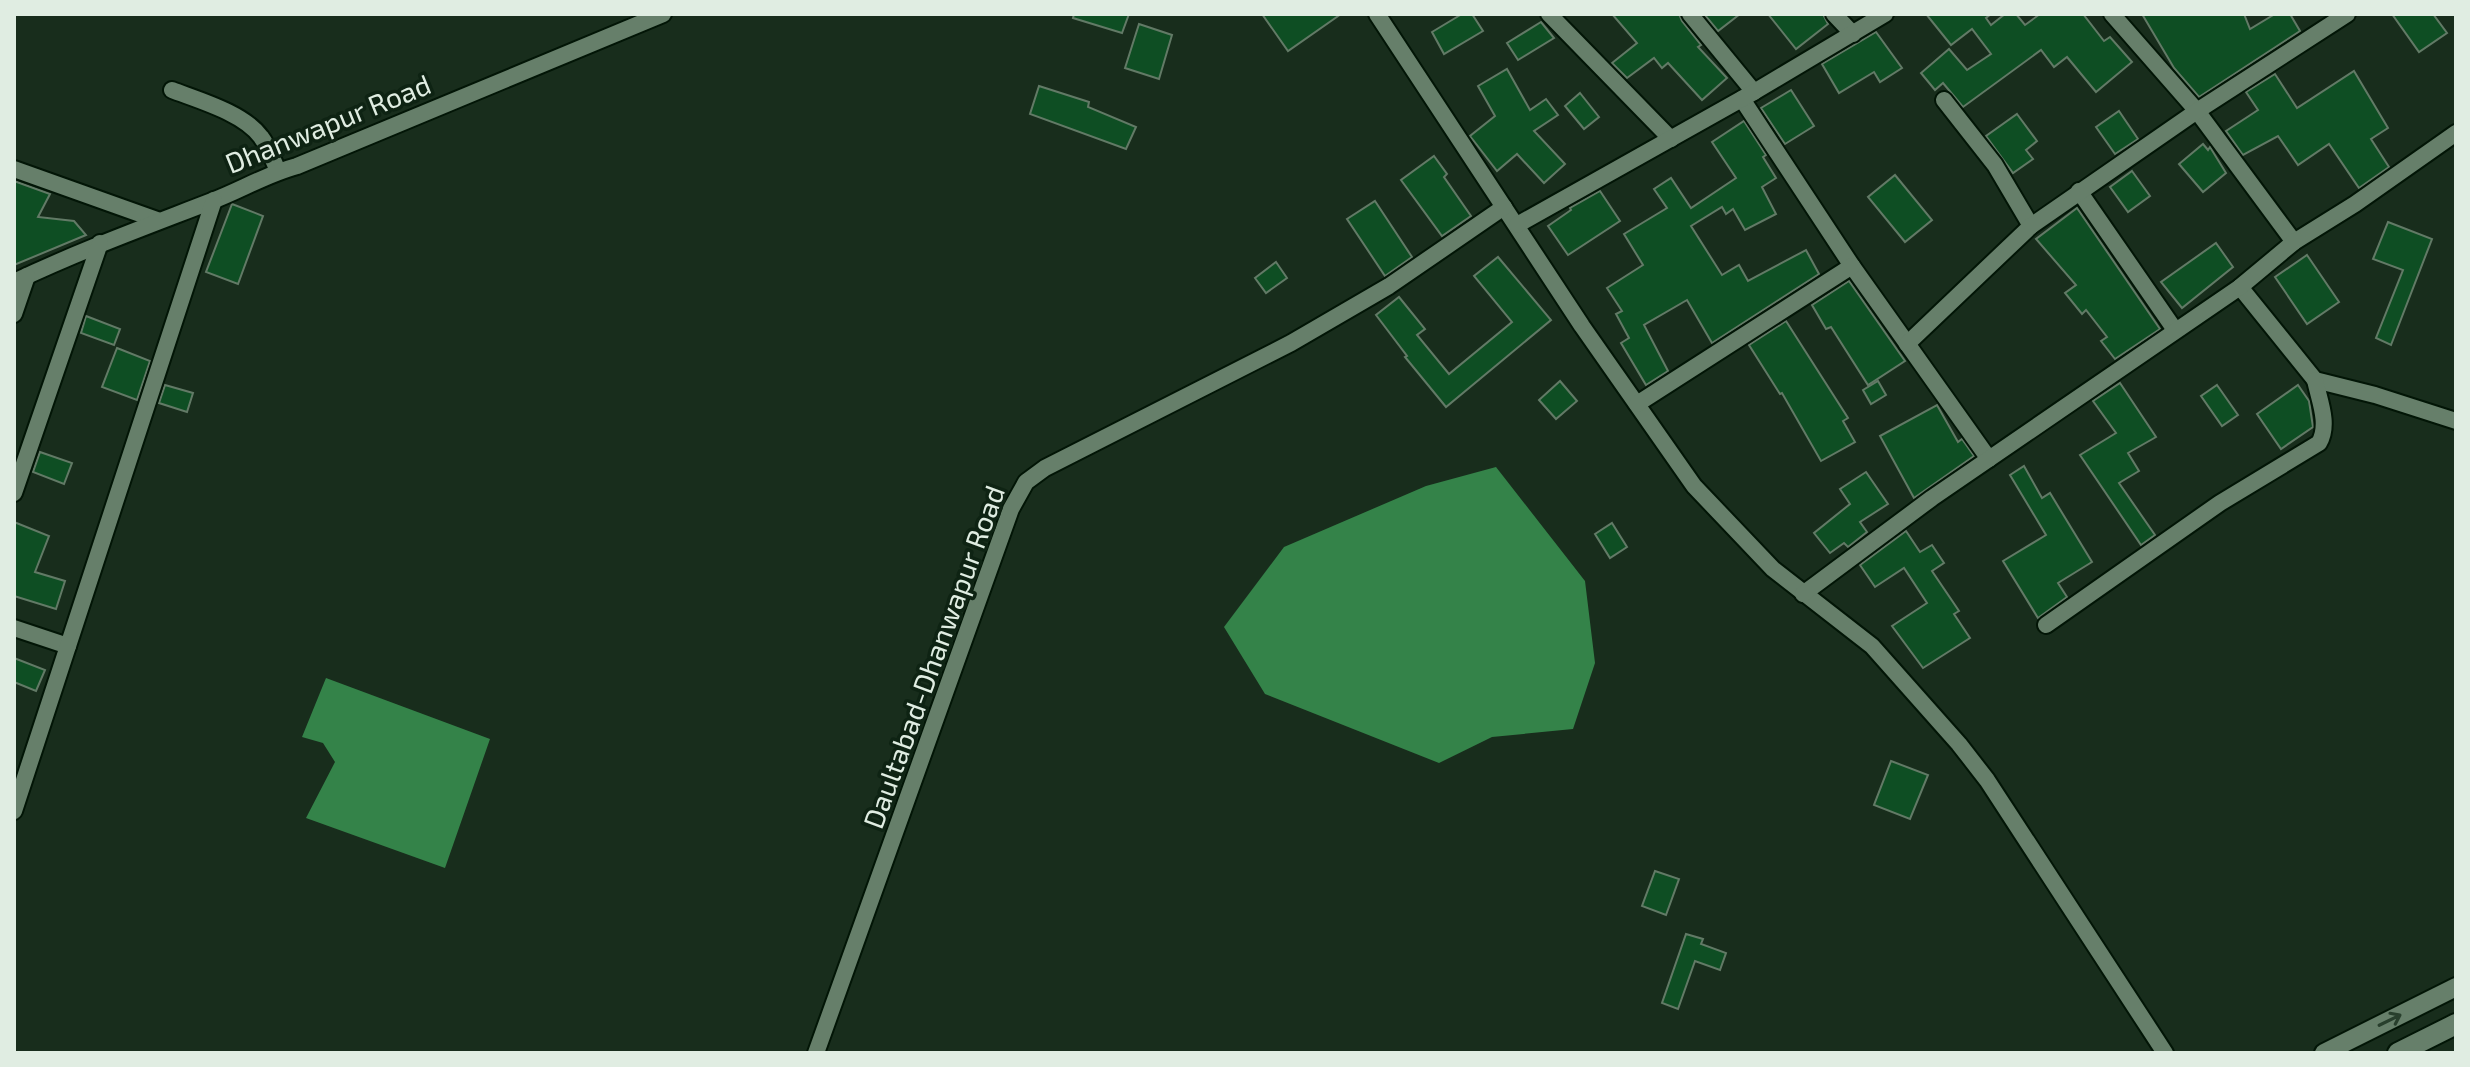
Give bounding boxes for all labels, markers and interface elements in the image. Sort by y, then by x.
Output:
street label: Dhanwapur Road [220,66,435,180]
street label: Daultabad-Dhanwapur Road [855,481,1011,833]
one-way arrow [2377,1012,2401,1027]

